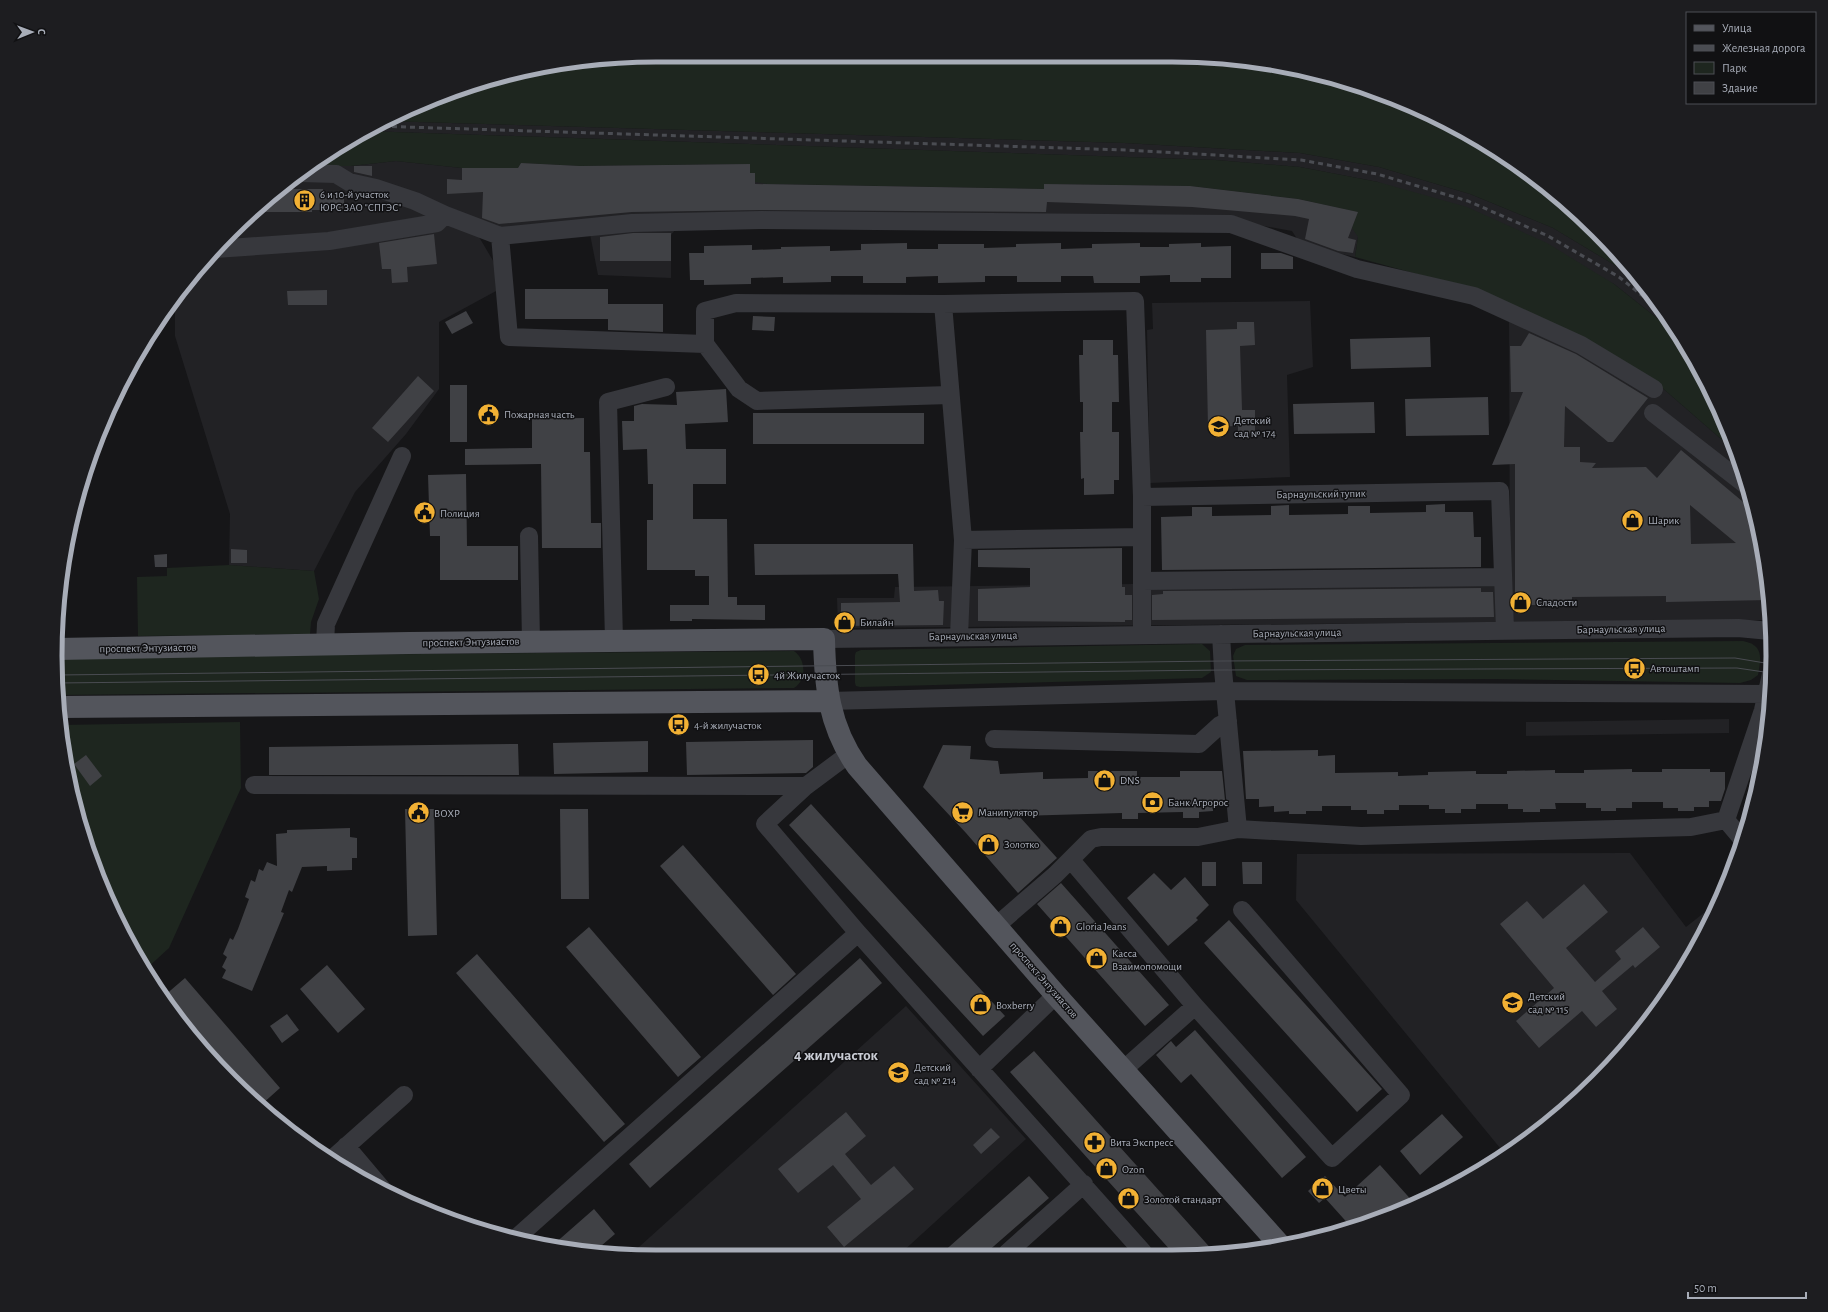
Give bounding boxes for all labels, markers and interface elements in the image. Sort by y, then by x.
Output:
north arrow [12,12,52,52]
legend [1686,12,1816,104]
text: Улица [1722,22,1752,34]
text: С [36,29,47,35]
text: Железная дорога [1722,42,1806,54]
text: Парк [1722,62,1747,74]
text: Здание [1722,82,1758,94]
building icon: 6 и 10-й участок ЮРС ЗАО "СПГЭС" [292,187,318,213]
place label: 6 и 10-й участок ЮРС ЗАО "СПГЭС" [320,189,401,213]
public building icon: Пожарная часть [476,401,502,427]
place label: Пожарная часть [504,409,575,420]
school or university icon: Детский сад № 174 [1206,413,1232,439]
place label: Детский сад № 174 [1234,415,1276,439]
street label: Барнаульский тупик [1276,488,1366,500]
public building icon: Полиция [411,500,437,526]
shop icon: Шарик [1619,507,1645,533]
place label: Полиция [440,508,480,519]
place label: Шарик [1648,515,1679,526]
shop icon: Сладости [1507,589,1533,615]
place label: Сладости [1536,597,1577,608]
shop icon: Билайн [832,609,858,635]
place label: Билайн [860,617,894,628]
street label: Барнаульская улица [1576,623,1666,635]
street label: Барнаульская улица [1252,627,1342,639]
street label: Барнаульская улица [928,630,1018,642]
street label: проспект Энтузиастов [422,636,520,648]
street label: проспект Энтузиастов [99,642,197,654]
bus stop icon: Автоштамп [1621,655,1647,681]
bus stop icon: 4й Жилучасток [746,662,772,688]
place label: Автоштамп [1650,663,1699,674]
place label: 4й Жилучасток [774,670,840,681]
bus stop icon: 4-й жилучасток [666,712,692,738]
place label: 4-й жилучасток [694,720,762,731]
shop icon: DNS [1092,767,1118,793]
place label: DNS [1120,775,1140,786]
bank icon: Банк Агророс [1139,789,1165,815]
place label: Банк Агророс [1168,797,1228,808]
supermarket icon: Манипулятор [950,799,976,825]
public building icon: ВОХР [406,800,432,826]
place label: Манипулятор [978,807,1039,818]
place label: ВОХР [434,808,460,819]
shop icon: Золотко [976,831,1002,857]
place label: Золотко [1004,839,1039,850]
shop icon: Gloria Jeans [1048,913,1074,939]
place label: Gloria Jeans [1076,921,1127,932]
street label: проспект Энтузиастов [1008,940,1080,1020]
shop icon: Касса Взаимопомощи [1083,946,1109,972]
place label: Касса Взаимопомощи [1112,948,1182,972]
school or university icon: Детский сад № 115 [1500,989,1526,1015]
place label: Детский сад № 115 [1528,991,1569,1015]
shop icon: Boxberry [967,992,993,1018]
place label: Boxberry [996,1000,1035,1011]
district label: 4 жилучасток [794,1048,878,1063]
school or university icon: Детский сад № 214 [886,1060,912,1086]
place label: Детский сад № 214 [914,1062,956,1086]
pharmacy icon: Вита Экспресс [1081,1129,1107,1155]
place label: Вита Экспресс [1110,1137,1173,1148]
shop icon: Ozon [1094,1156,1120,1182]
place label: Ozon [1122,1164,1144,1175]
shop icon: Цветы [1309,1176,1335,1202]
place label: Цветы [1338,1184,1366,1195]
shop icon: Золотой стандарт [1115,1186,1141,1212]
place label: Золотой стандарт [1144,1194,1221,1205]
scale bar [1688,1274,1806,1300]
text: 50 m [1694,1282,1717,1294]

